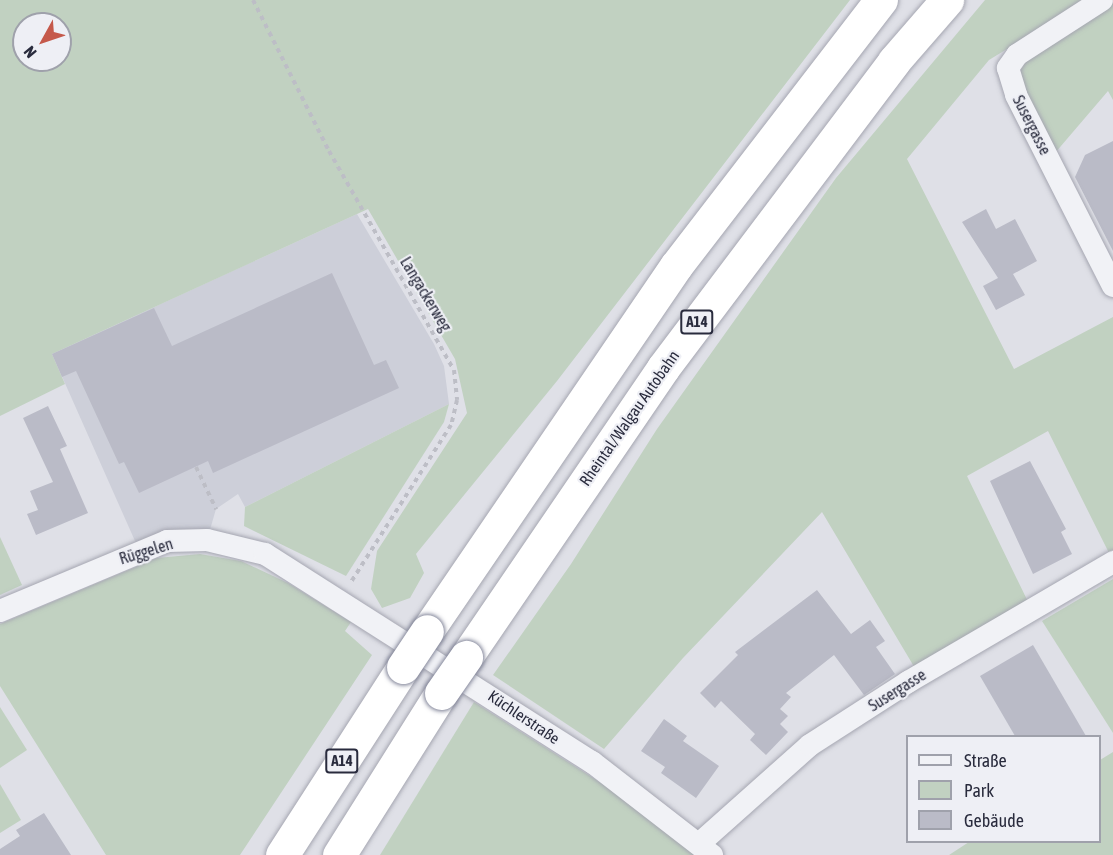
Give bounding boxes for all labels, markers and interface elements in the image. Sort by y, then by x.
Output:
north arrow [12,12,72,72]
text: N [20,43,40,62]
street label: Susergasse [1009,92,1055,158]
street label: Langackerweg [396,253,456,335]
road number: A14 [679,310,715,334]
street label: Rheintal/Walgau Autobahn [575,347,683,489]
street label: Rüggelen [117,534,175,568]
street label: Susergasse [865,665,929,715]
street label: Küchlerstraße [485,686,563,748]
legend [906,735,1101,843]
road number: A14 [324,749,360,773]
text: Straße [964,750,1007,771]
text: Park [964,780,994,801]
text: Gebäude [964,810,1024,831]

